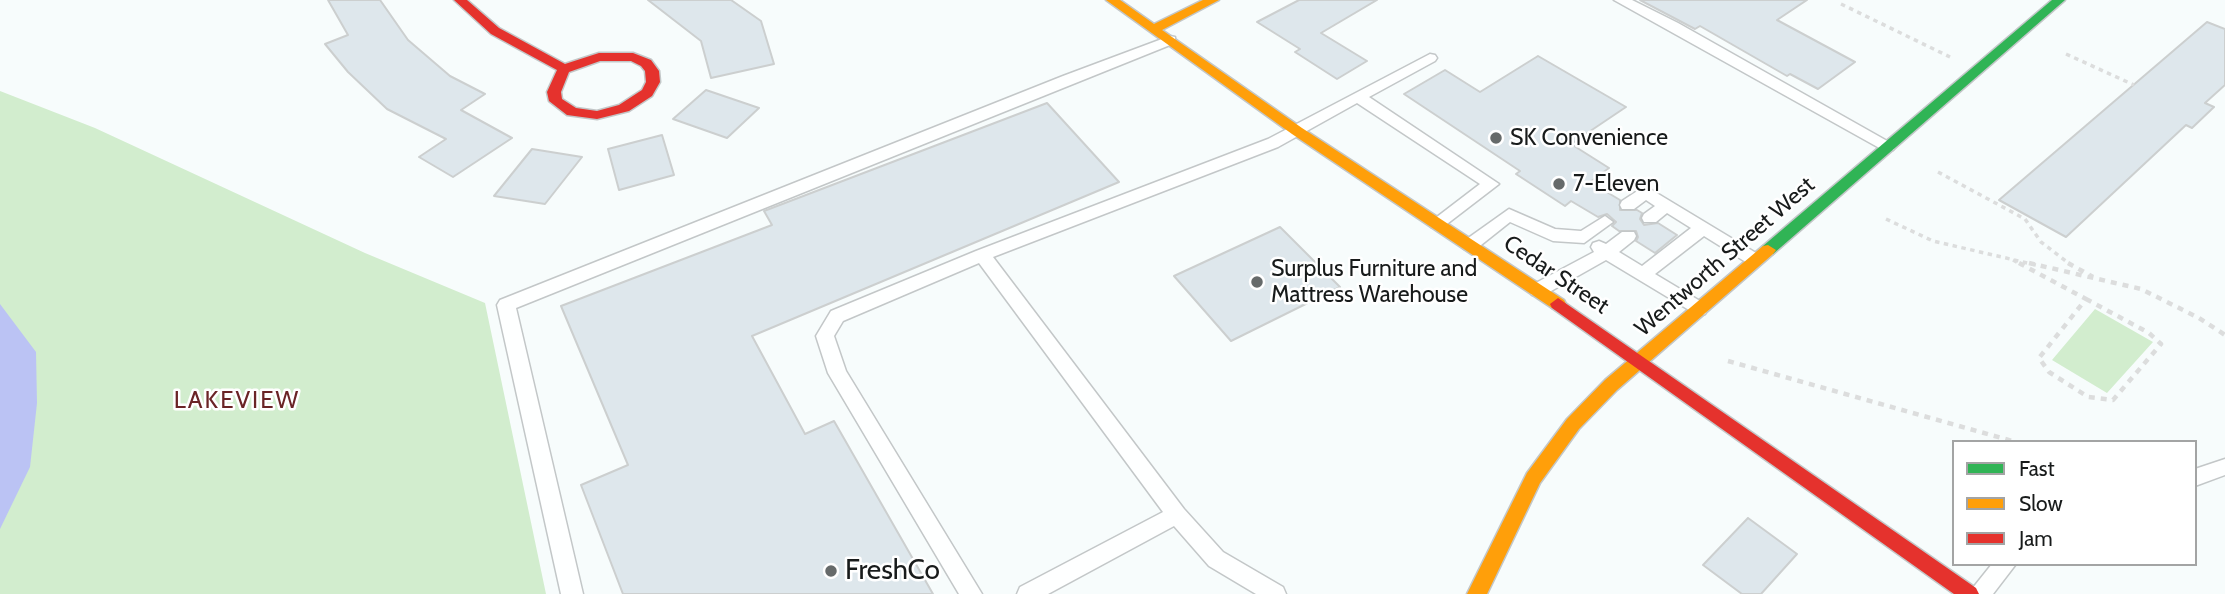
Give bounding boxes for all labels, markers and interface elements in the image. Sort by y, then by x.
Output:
place label: SK Convenience [1510,124,1668,152]
marker: SK Convenience [1488,130,1504,146]
place label: 7-Eleven [1573,170,1659,198]
street label: Wentworth Street West [1629,171,1821,343]
marker: 7-Eleven [1551,176,1567,192]
street label: Cedar Street [1498,230,1614,320]
place label: Surplus Furniture and Mattress Warehouse [1271,255,1477,309]
marker: Surplus Furniture and Mattress Warehouse [1249,274,1265,290]
district label: LAKEVIEW [175,387,299,415]
legend [1952,440,2197,566]
text: Fast [2019,456,2055,481]
text: Slow [2019,491,2063,516]
text: Jam [2019,526,2053,551]
place label: FreshCo [845,554,940,588]
marker: FreshCo [823,563,839,579]

